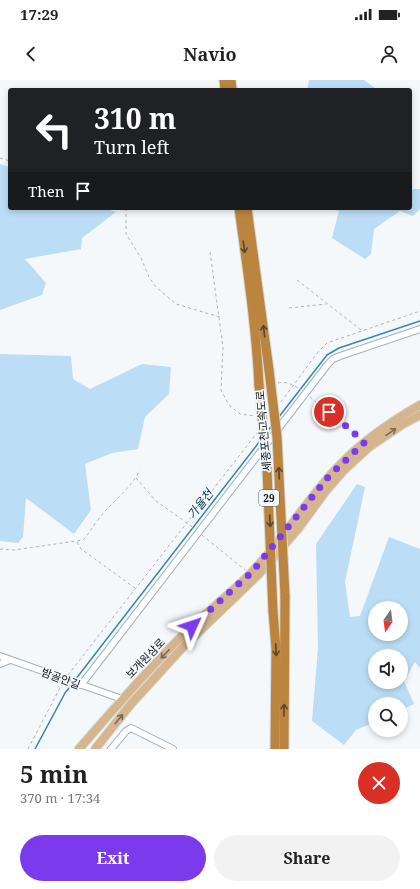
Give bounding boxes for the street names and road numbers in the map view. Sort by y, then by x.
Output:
street label: 세종포천고속도로 [252,390,274,472]
road number: 29 [259,490,279,506]
street label: 보개원삼로 [122,635,168,681]
street label: 밤골안길 [39,664,83,692]

